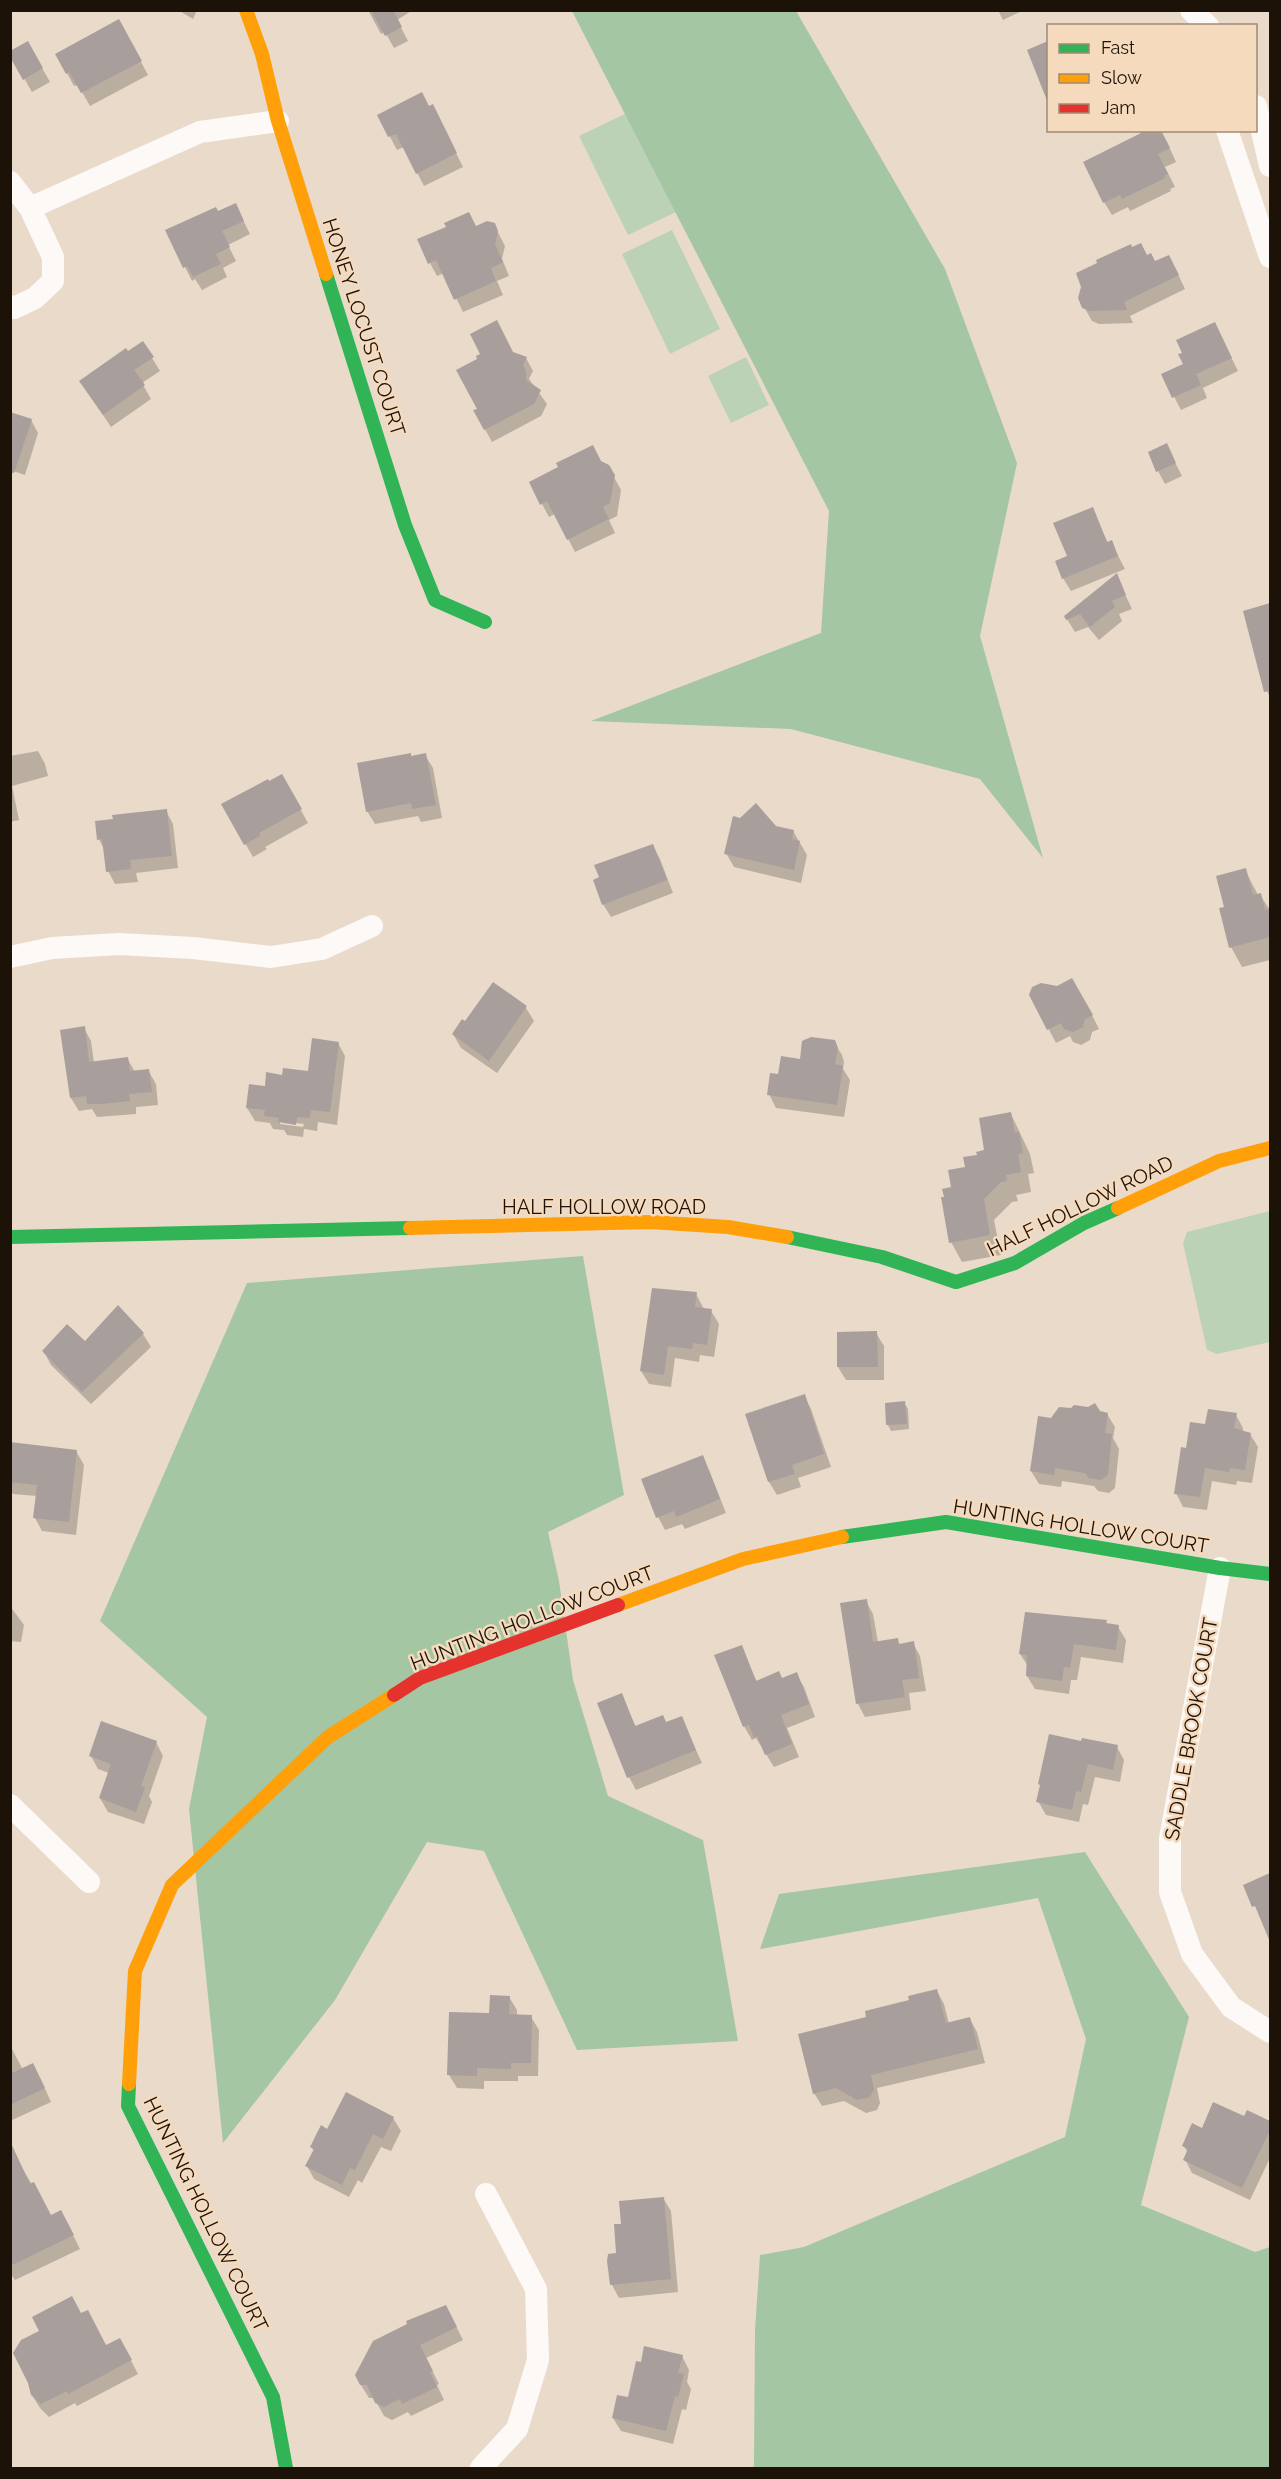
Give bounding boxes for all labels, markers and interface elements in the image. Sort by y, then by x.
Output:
legend [1047,24,1257,132]
text: Fast [1101,37,1135,58]
text: Slow [1101,67,1142,88]
text: Jam [1101,97,1136,118]
street label: HONEY LOCUST COURT [317,215,411,439]
street label: HALF HOLLOW ROAD [983,1150,1177,1262]
street label: HALF HOLLOW ROAD [502,1195,706,1219]
street label: HUNTING HOLLOW COURT [951,1494,1211,1558]
street label: HUNTING HOLLOW COURT [407,1560,657,1676]
street label: SADDLE BROOK COURT [1160,1616,1222,1842]
street label: HUNTING HOLLOW COURT [139,2093,273,2335]

